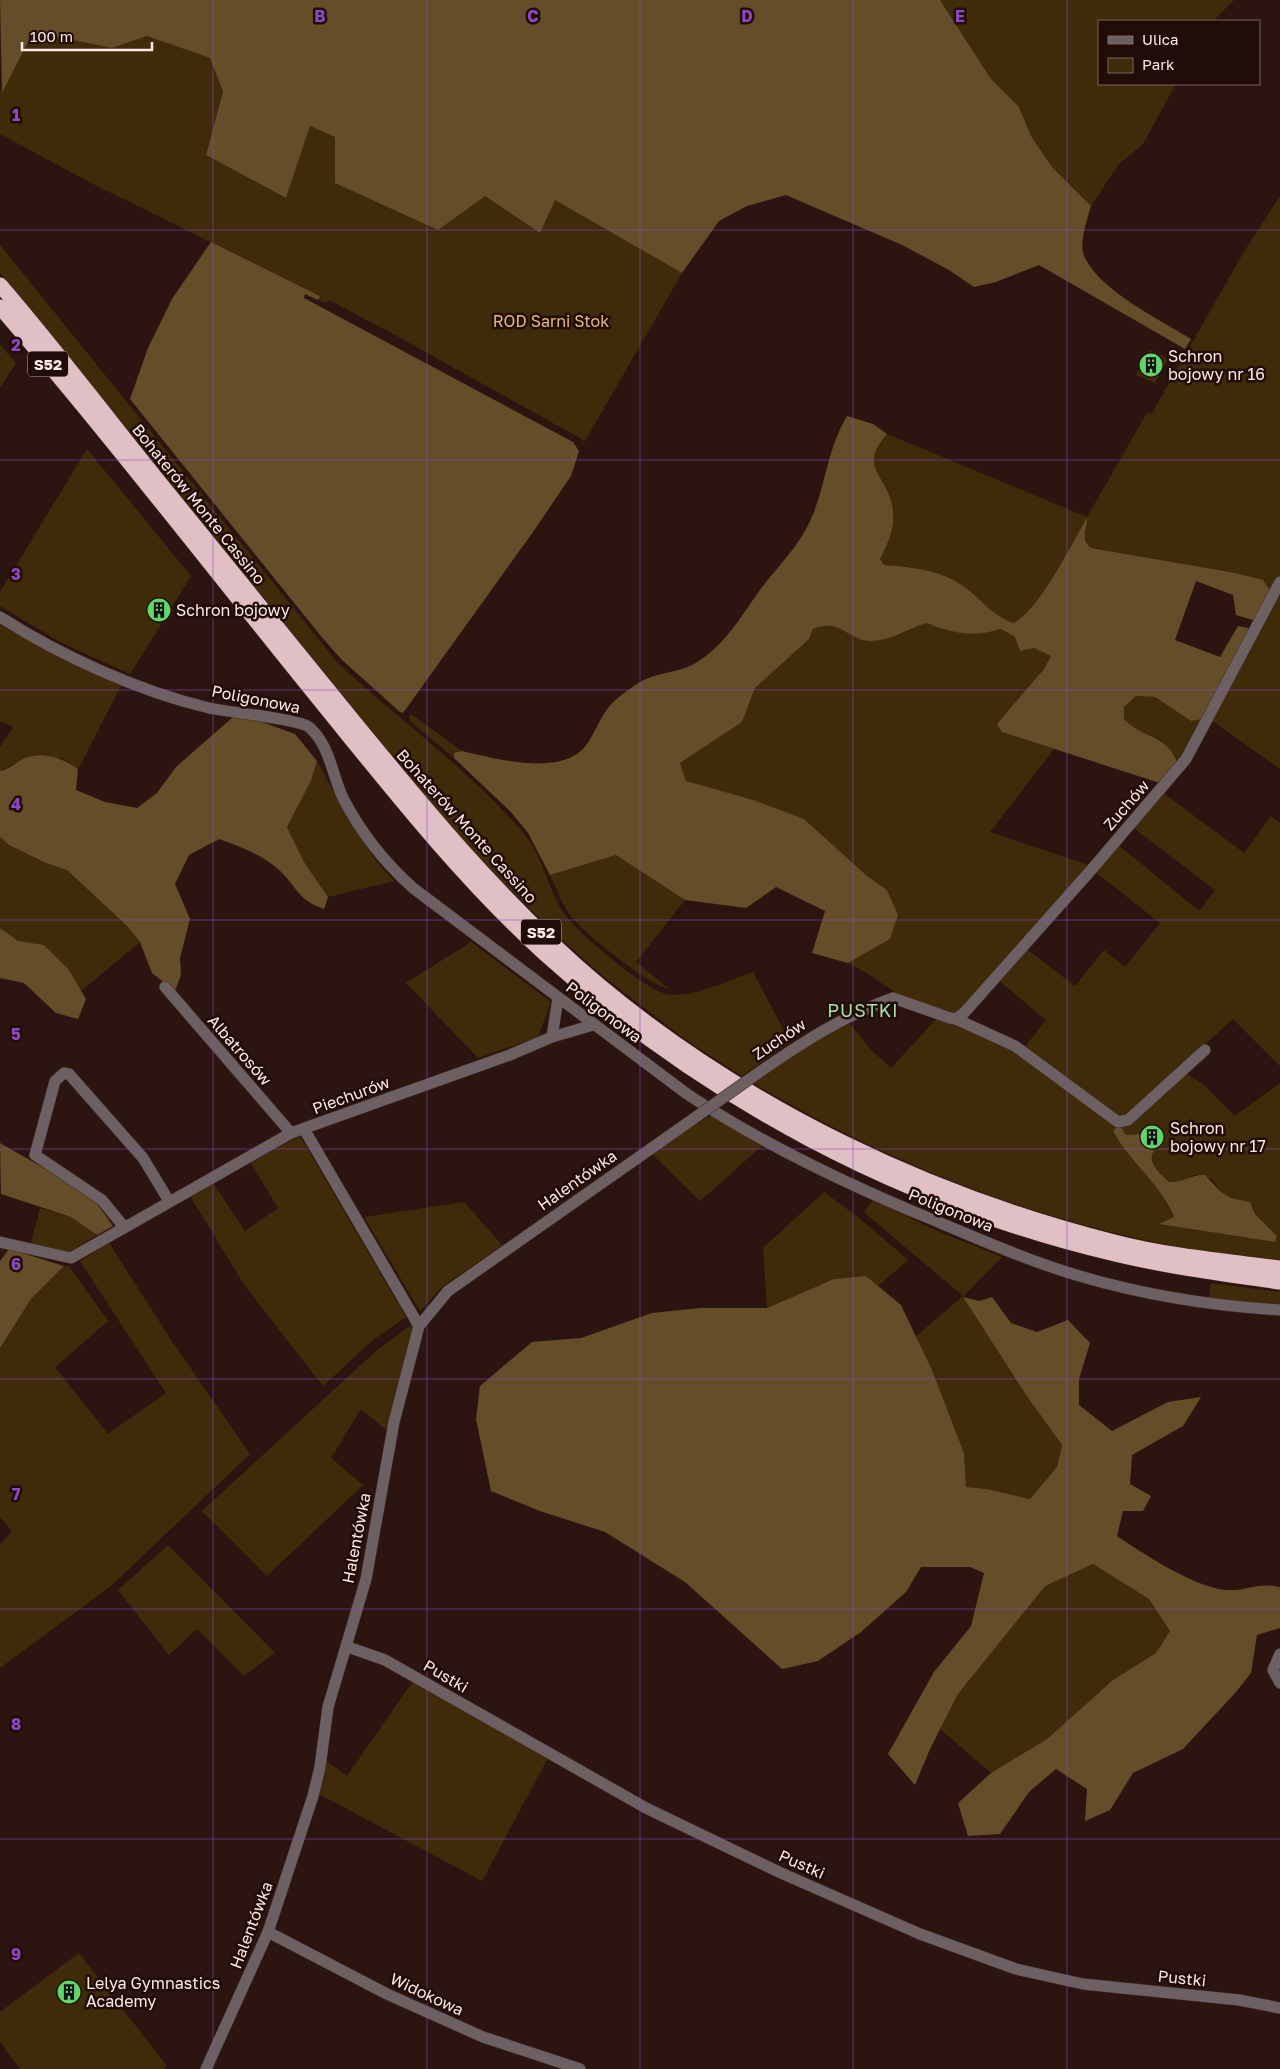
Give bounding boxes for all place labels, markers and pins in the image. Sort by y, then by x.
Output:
place label: Schron bojowy nr 16 [1168,346,1265,384]
building icon: Schron bojowy nr 16 [1138,352,1164,378]
building icon: Schron bojowy [146,597,172,623]
place label: Schron bojowy [176,600,290,620]
place label: Schron bojowy nr 17 [1170,1118,1266,1156]
building icon: Schron bojowy nr 17 [1139,1124,1165,1150]
place label: Lelya Gymnastics Academy [86,1973,220,2011]
building icon: Lelya Gymnastics Academy [56,1979,82,2005]

